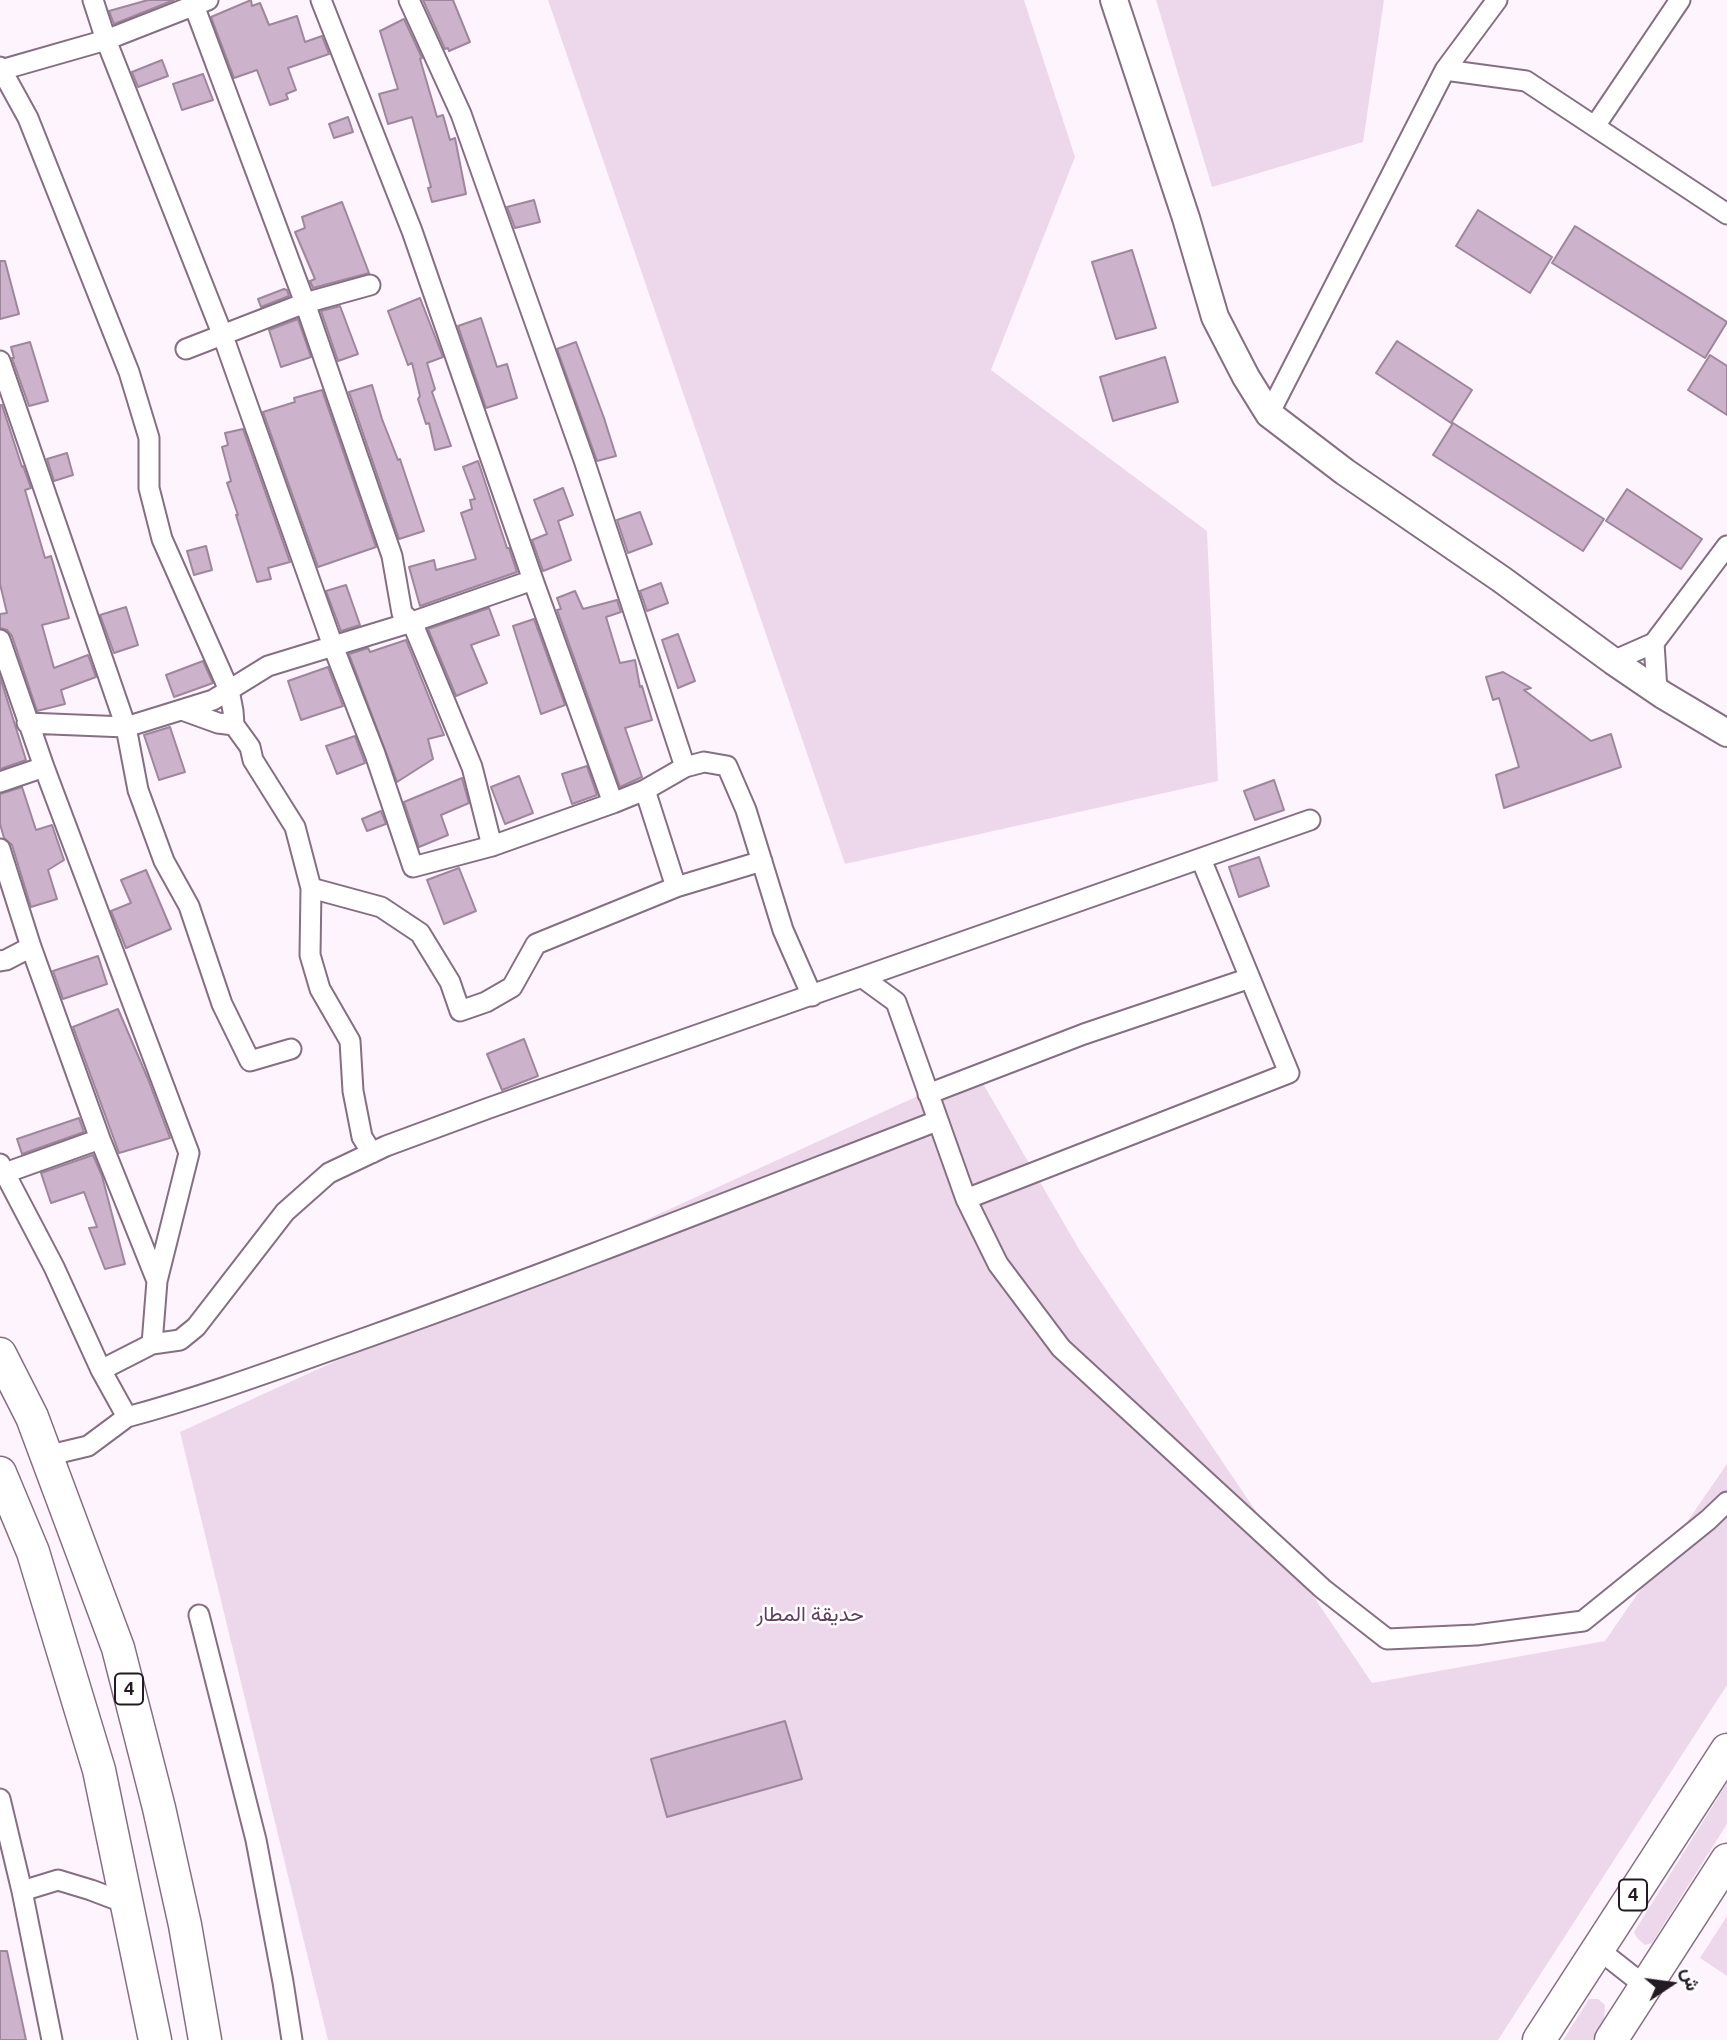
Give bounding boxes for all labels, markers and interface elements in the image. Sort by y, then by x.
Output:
park label: حديقة المطار [756,1601,864,1627]
road number: 4 [115,1674,143,1704]
road number: 4 [1619,1880,1647,1910]
north arrow [1636,1949,1706,2019]
text: ش [1678,1966,1705,1993]

